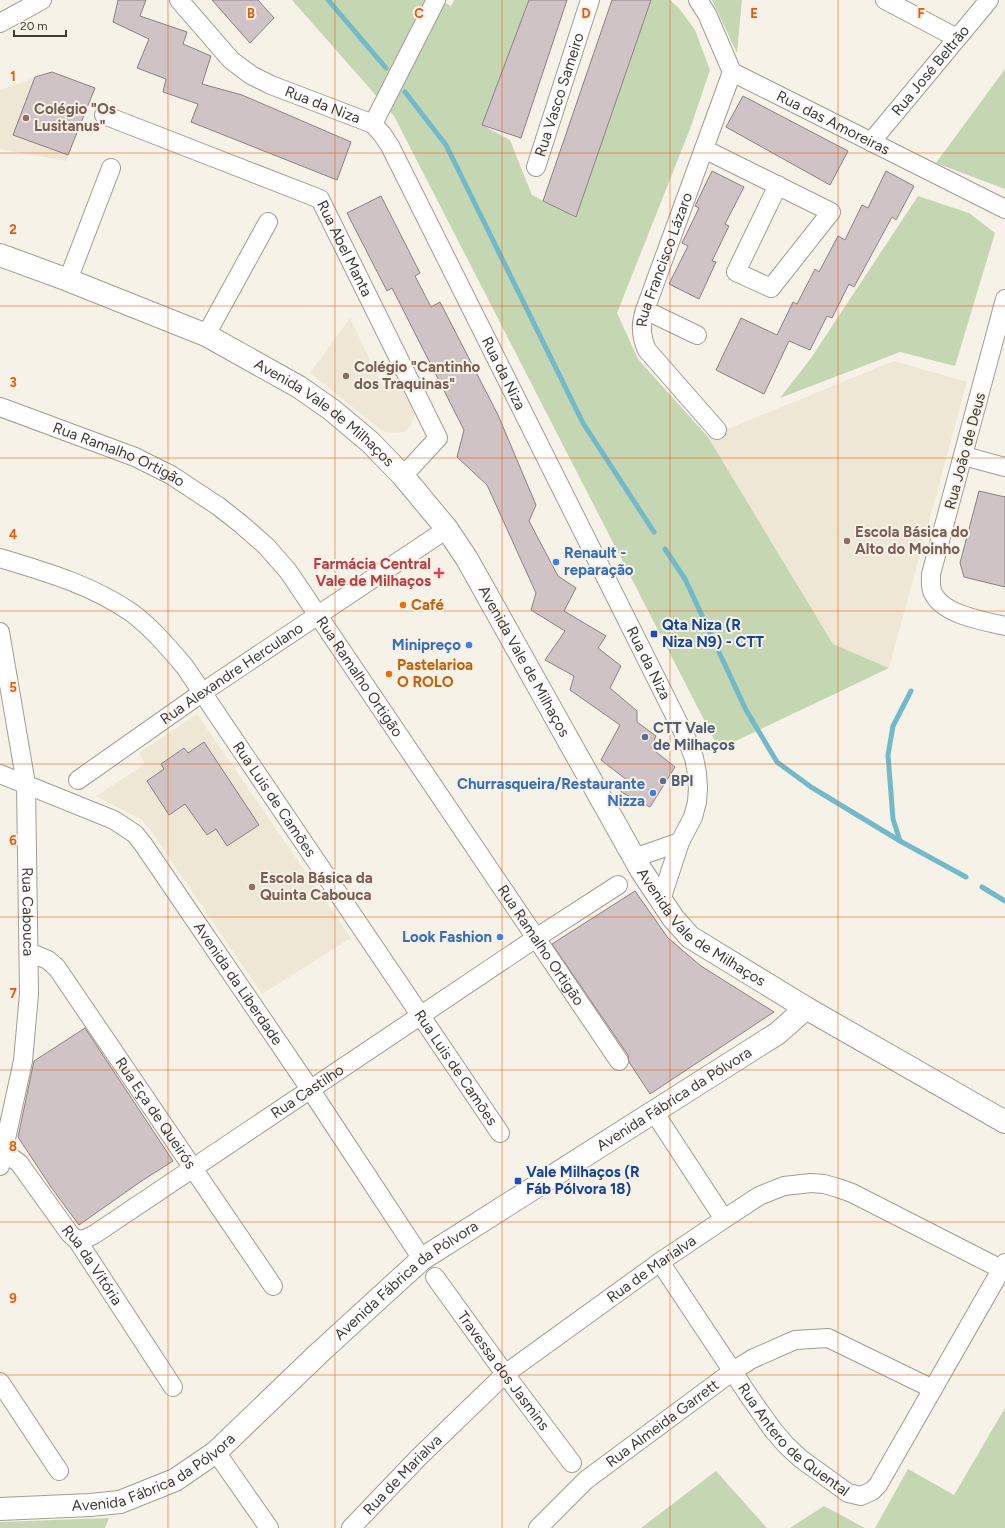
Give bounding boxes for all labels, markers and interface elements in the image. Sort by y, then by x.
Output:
text: B [247,6,255,21]
text: C [414,6,424,21]
text: D [581,6,591,21]
text: E [750,6,758,21]
text: F [917,6,925,21]
scale bar [14,12,66,38]
text: 20 m [20,19,48,33]
street label: Rua José Beltrão [888,21,973,119]
street label: Rua Vasco Sameiro [531,30,588,159]
text: 1 [10,69,16,84]
street label: Rua da Niza [282,82,363,127]
street label: Rua das Amoreiras [774,87,893,159]
place label: Colégio "Os Lusitanus" [34,100,116,135]
marker: Colégio "Os Lusitanus" [21,113,31,123]
street label: Rua Francisco Lázaro [633,190,696,328]
street label: Rua Abel Manta [313,197,376,300]
text: 2 [9,222,17,237]
street label: Rua da Niza [478,334,529,413]
street label: Avenida Vale de Milhaços [251,355,398,470]
place label: Colégio "Cantinho dos Traquinas" [354,358,480,393]
marker: Colégio "Cantinho dos Traquinas" [341,371,351,381]
text: 3 [9,375,17,390]
street label: Rua João de Deus [941,391,989,511]
street label: Rua Ramalho Ortigão [50,418,188,491]
place label: Escola Básica do Alto do Moinho [855,523,969,558]
text: 4 [9,527,17,542]
marker: Escola Básica do Alto do Moinho [842,536,852,546]
place label: Renault - reparação [564,544,634,579]
place label: Farmácia Central Vale de Milhaços [313,555,431,590]
marker: Renault - reparação [551,557,561,567]
marker: Farmácia Central Vale de Milhaços [434,568,444,578]
street label: Avenida Vale de Milhaços [475,582,574,740]
place label: Café [411,596,445,614]
marker: Café [398,600,408,610]
street label: Rua Ramalho Ortigão [312,613,407,741]
place label: Qta Niza (R Niza N9) - CTT [662,616,764,651]
street label: Rua Alexandre Herculano [157,619,307,728]
street label: Rua da Niza [623,624,674,703]
marker: Qta Niza (R Niza N9) - CTT [649,629,659,639]
place label: Minipreço [392,636,461,654]
marker: Minipreço [464,640,474,650]
place label: Pastelarioa O ROLO [397,656,473,691]
marker: Pastelarioa O ROLO [384,669,394,679]
text: 5 [9,680,17,695]
place label: CTT Vale de Milhaços [653,719,735,754]
marker: CTT Vale de Milhaços [640,732,650,742]
street label: Rua Luis de Camões [229,738,320,860]
place label: BPI [671,772,694,790]
place label: Churrasqueira/Restaurante Nizza [457,775,646,810]
marker: BPI [658,776,668,786]
marker: Churrasqueira/Restaurante Nizza [648,788,658,798]
text: 6 [9,833,17,848]
street label: Avenida Vale de Milhaços [633,865,769,990]
street label: Rua Cabouca [18,867,37,957]
place label: Escola Básica da Quinta Cabouca [260,869,373,904]
marker: Escola Básica da Quinta Cabouca [247,882,257,892]
street label: Rua Ramalho Ortigão [494,882,588,1009]
street label: Avenida da Liberdade [190,919,286,1049]
place label: Look Fashion [402,928,492,946]
marker: Look Fashion [495,932,505,942]
text: 7 [9,986,17,1001]
street label: Rua Luis de Camões [410,1006,501,1129]
street label: Avenida Fábrica da Pólvora [593,1043,755,1155]
street label: Rua Eça de Queirós [111,1054,200,1172]
street label: Rua Castilho [267,1060,348,1122]
text: 8 [9,1139,17,1154]
place label: Vale Milhaços (R Fáb Pólvora 18) [526,1163,640,1198]
marker: Vale Milhaços (R Fáb Pólvora 18) [513,1176,523,1186]
street label: Avenida Fábrica da Pólvora [331,1217,481,1344]
street label: Rua da Vitória [58,1222,126,1309]
street label: Rua de Marialva [603,1231,699,1307]
text: 9 [9,1291,17,1306]
street label: Travessa dos Jasmins [454,1308,553,1434]
street label: Rua Almeida Garrett [602,1375,723,1471]
street label: Rua Antero de Quental [734,1380,853,1500]
street label: Avenida Fábrica da Pólvora [71,1430,239,1515]
street label: Rua de Marialva [359,1431,446,1519]

